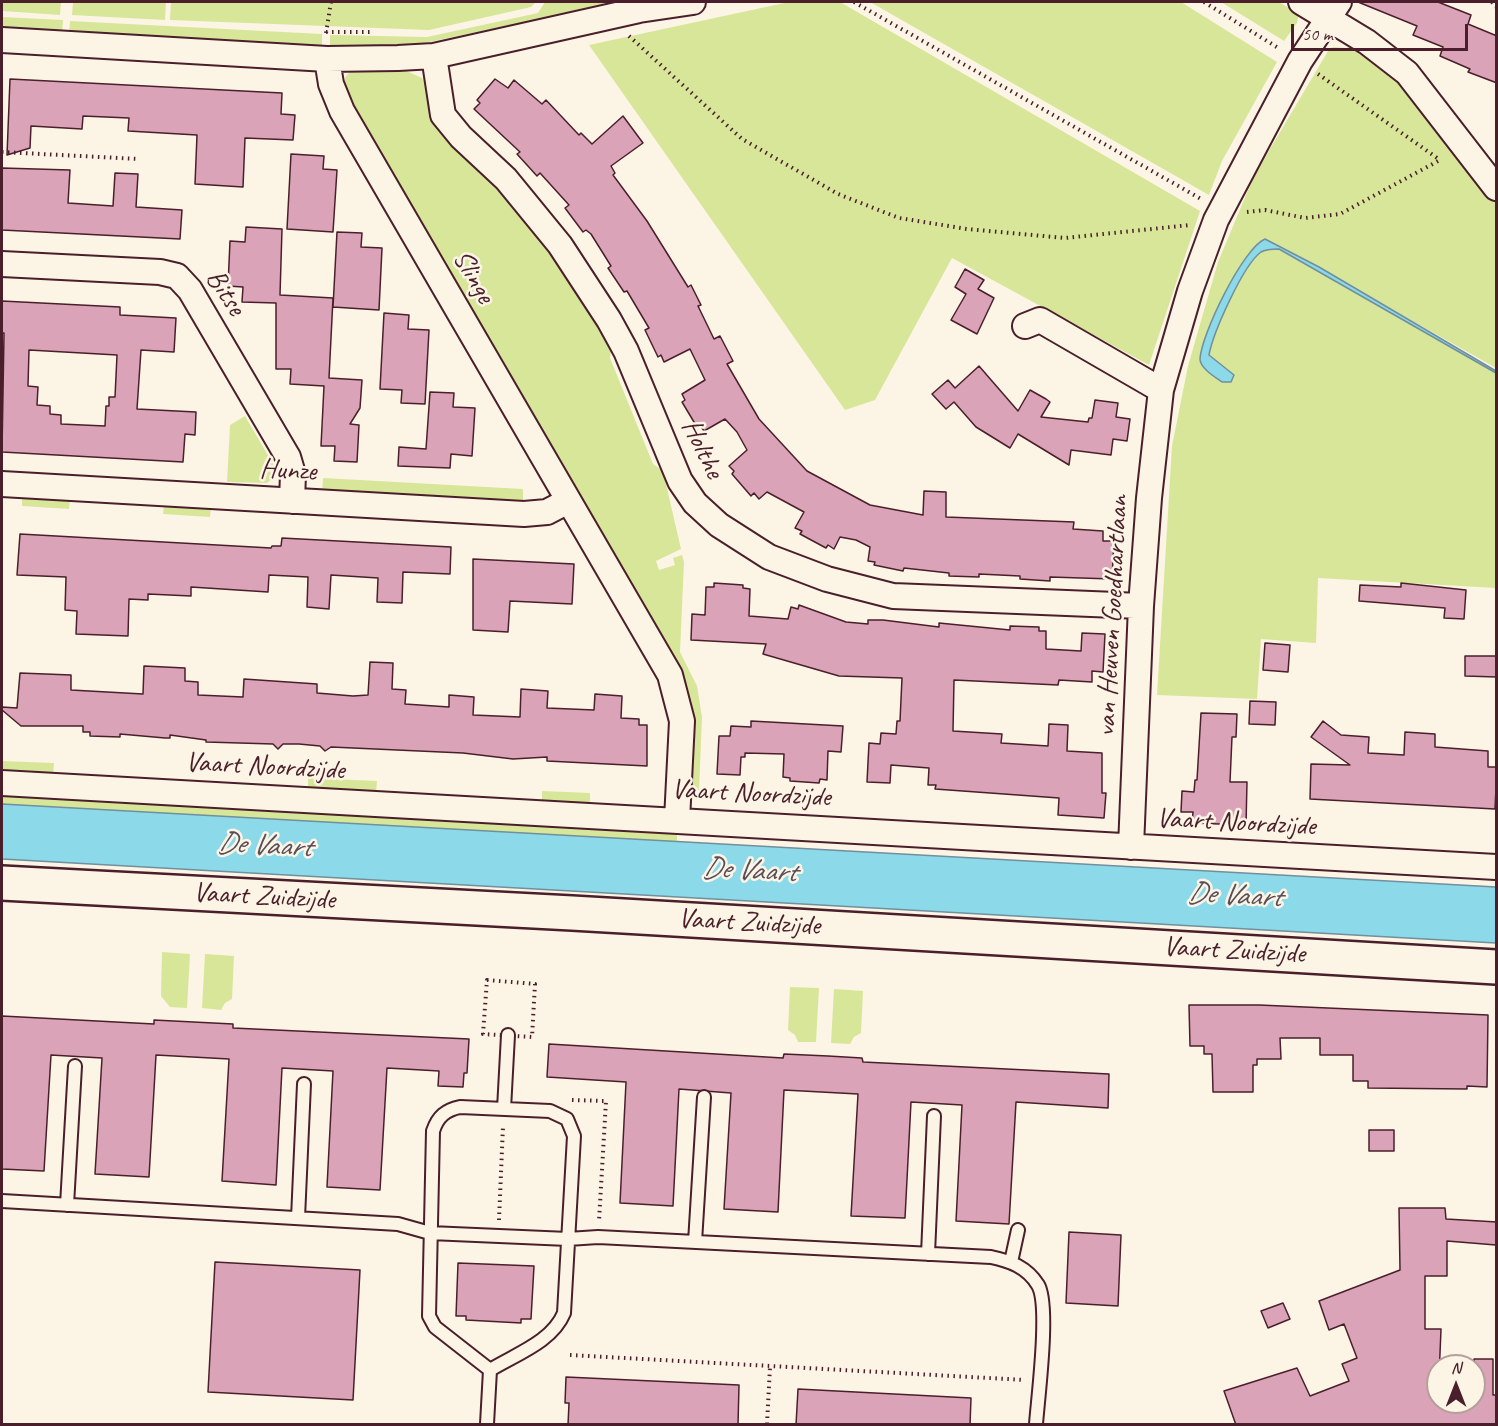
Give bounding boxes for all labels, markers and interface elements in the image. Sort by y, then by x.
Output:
scale bar [1294,12,1471,50]
text: 50 m [1302,23,1333,45]
street label: Slinge [445,244,501,310]
street label: Bitse [198,264,252,322]
street label: Holthe [673,414,731,484]
street label: Hunze [259,453,317,489]
street label: van Heuven Goedhartlaan [1090,495,1136,737]
street label: Vaart Noordzijde [185,746,345,788]
street label: Vaart Noordzijde [671,773,831,815]
street label: Vaart Noordzijde [1156,802,1316,844]
water label: De Vaart [216,826,312,866]
water label: De Vaart [701,851,797,891]
water label: De Vaart [1186,876,1282,916]
street label: Vaart Zuidzijde [192,877,336,917]
street label: Vaart Zuidzijde [677,903,821,943]
street label: Vaart Zuidzijde [1162,931,1306,971]
north arrow [1426,1354,1486,1414]
text: N [1451,1358,1461,1378]

